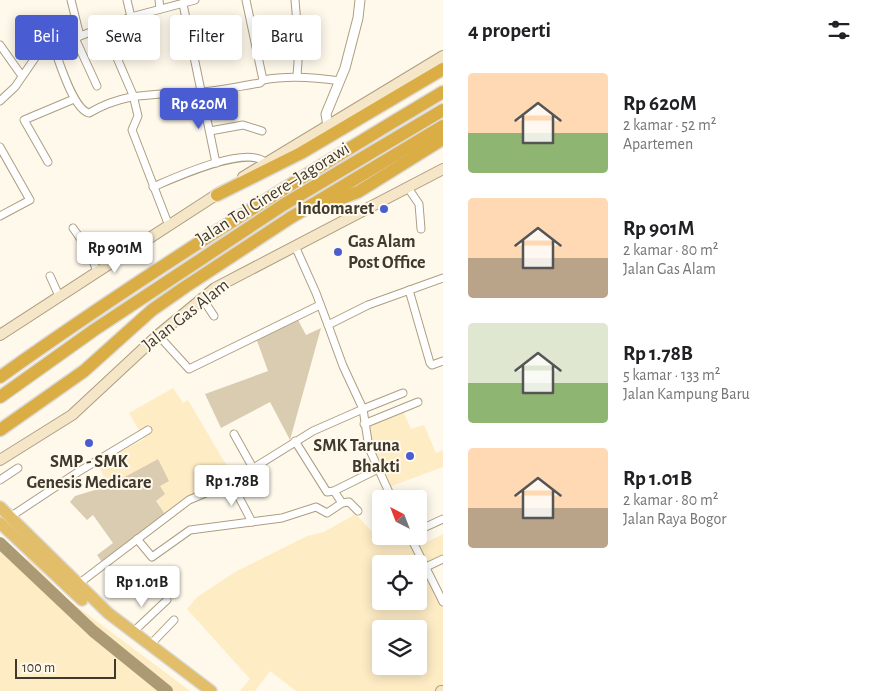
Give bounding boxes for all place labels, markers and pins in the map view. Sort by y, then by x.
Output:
pin: Rp 620M [153,88,245,130]
place label: Indomaret [297,200,374,218]
marker: Indomaret [378,203,390,215]
pin: Rp 901M [69,232,161,274]
place label: Gas Alam Post Office [348,233,426,272]
marker: Gas Alam Post Office [332,246,344,258]
marker: SMP - SMK Genesis Medicare [83,437,95,449]
place label: SMK Taruna Bhakti [313,437,400,476]
marker: SMK Taruna Bhakti [404,450,416,462]
place label: SMP - SMK Genesis Medicare [26,453,152,492]
pin: Rp 1.78B [180,464,284,507]
pin: Rp 1.01B [90,566,194,608]

